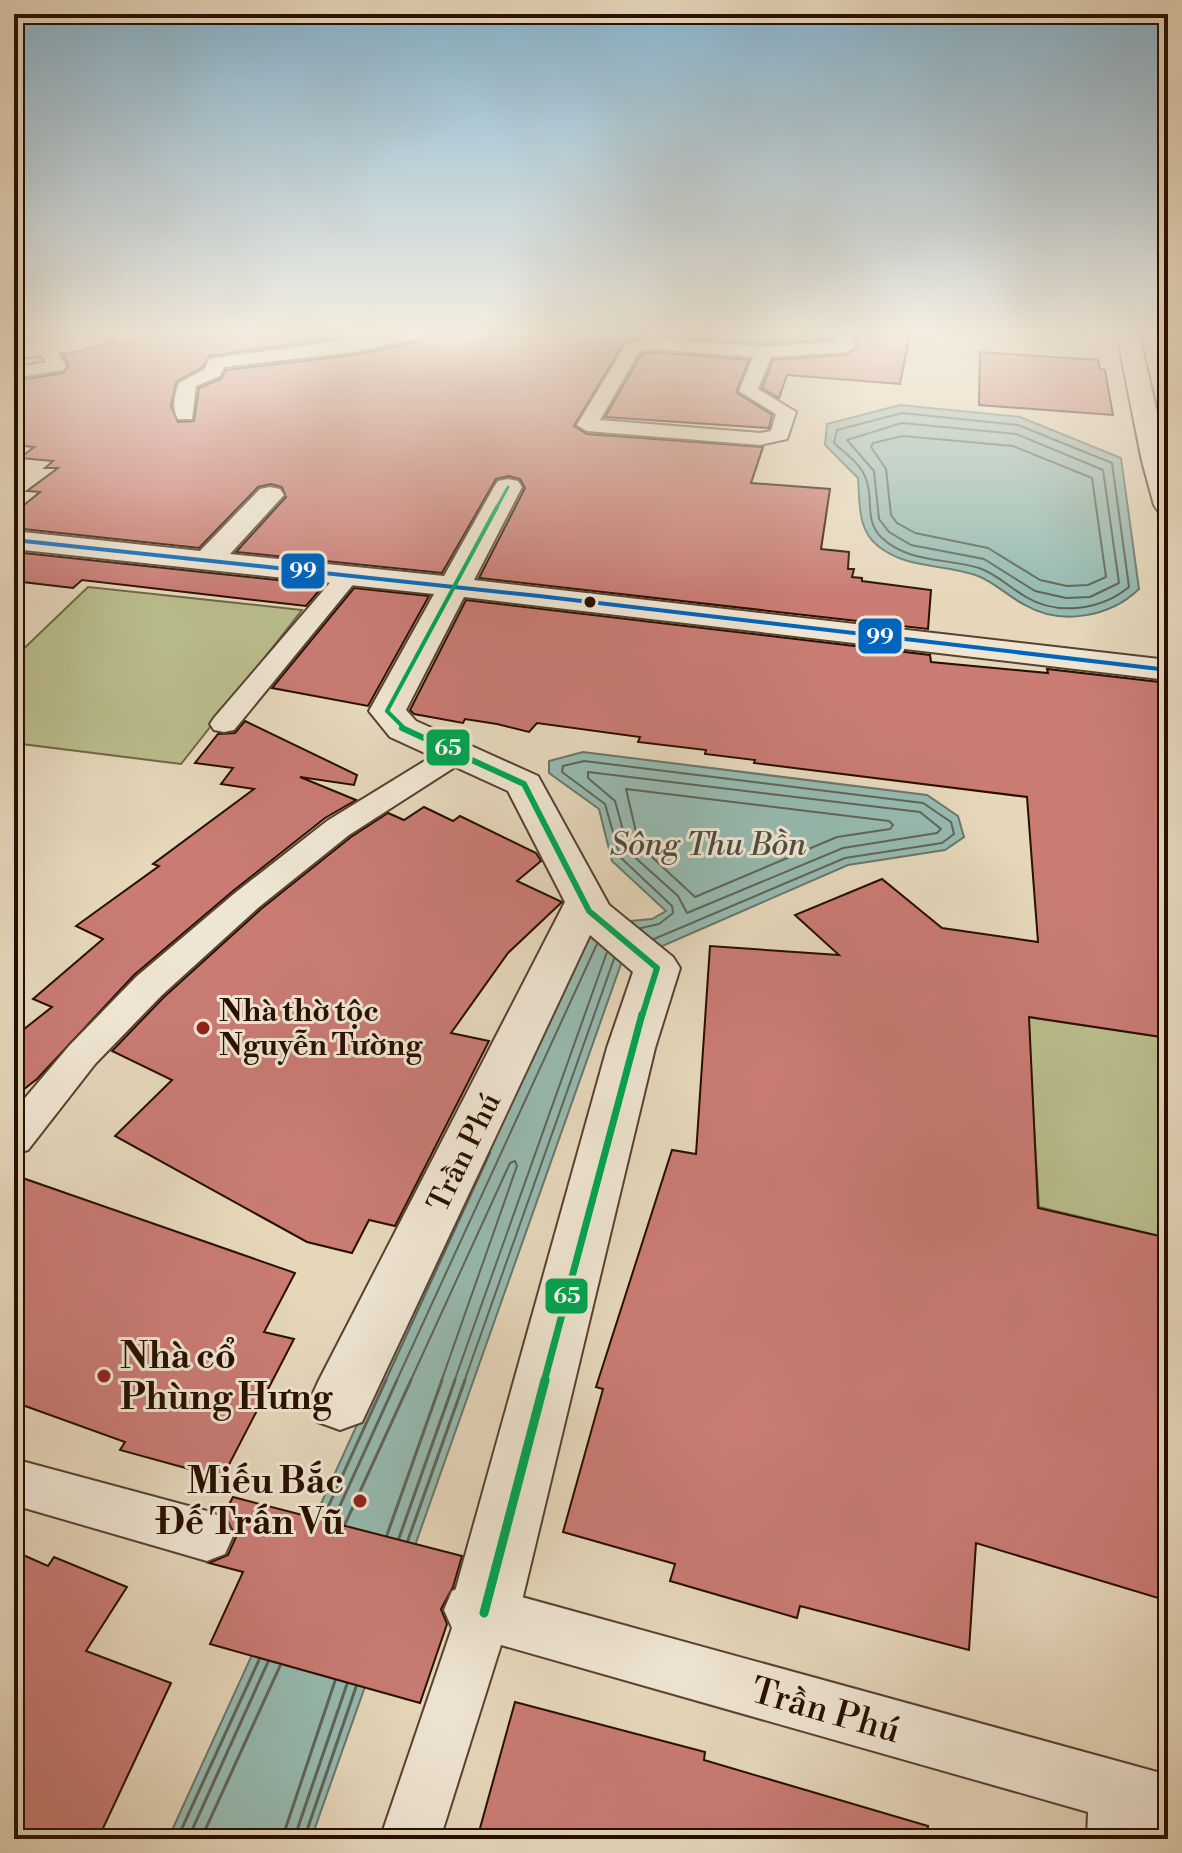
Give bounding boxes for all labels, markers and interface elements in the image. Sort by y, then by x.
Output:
line badge: 99 [280,552,326,590]
text: 99 [289,558,317,585]
unlabelled marker [582,594,598,610]
line badge: 99 [857,617,903,655]
text: 99 [866,624,894,651]
line badge: 65 [425,728,471,767]
text: 65 [434,735,462,762]
water label: Sông Thu Bồn [610,825,807,865]
place label: Nhà thờ tộc Nguyễn Tường [219,993,423,1065]
marker: Nhà thờ tộc Nguyễn Tường [194,1019,212,1037]
street label: Trần Phú [420,1087,510,1218]
line badge: 65 [544,1277,589,1315]
text: 65 [553,1283,581,1310]
place label: Nhà cổ Phùng Hưng [120,1335,334,1421]
marker: Nhà cổ Phùng Hưng [95,1367,113,1385]
place label: Miếu Bắc Đế Trấn Vũ [155,1460,344,1546]
marker: Miếu Bắc Đế Trấn Vũ [351,1492,369,1510]
street label: Trần Phú [746,1669,905,1754]

